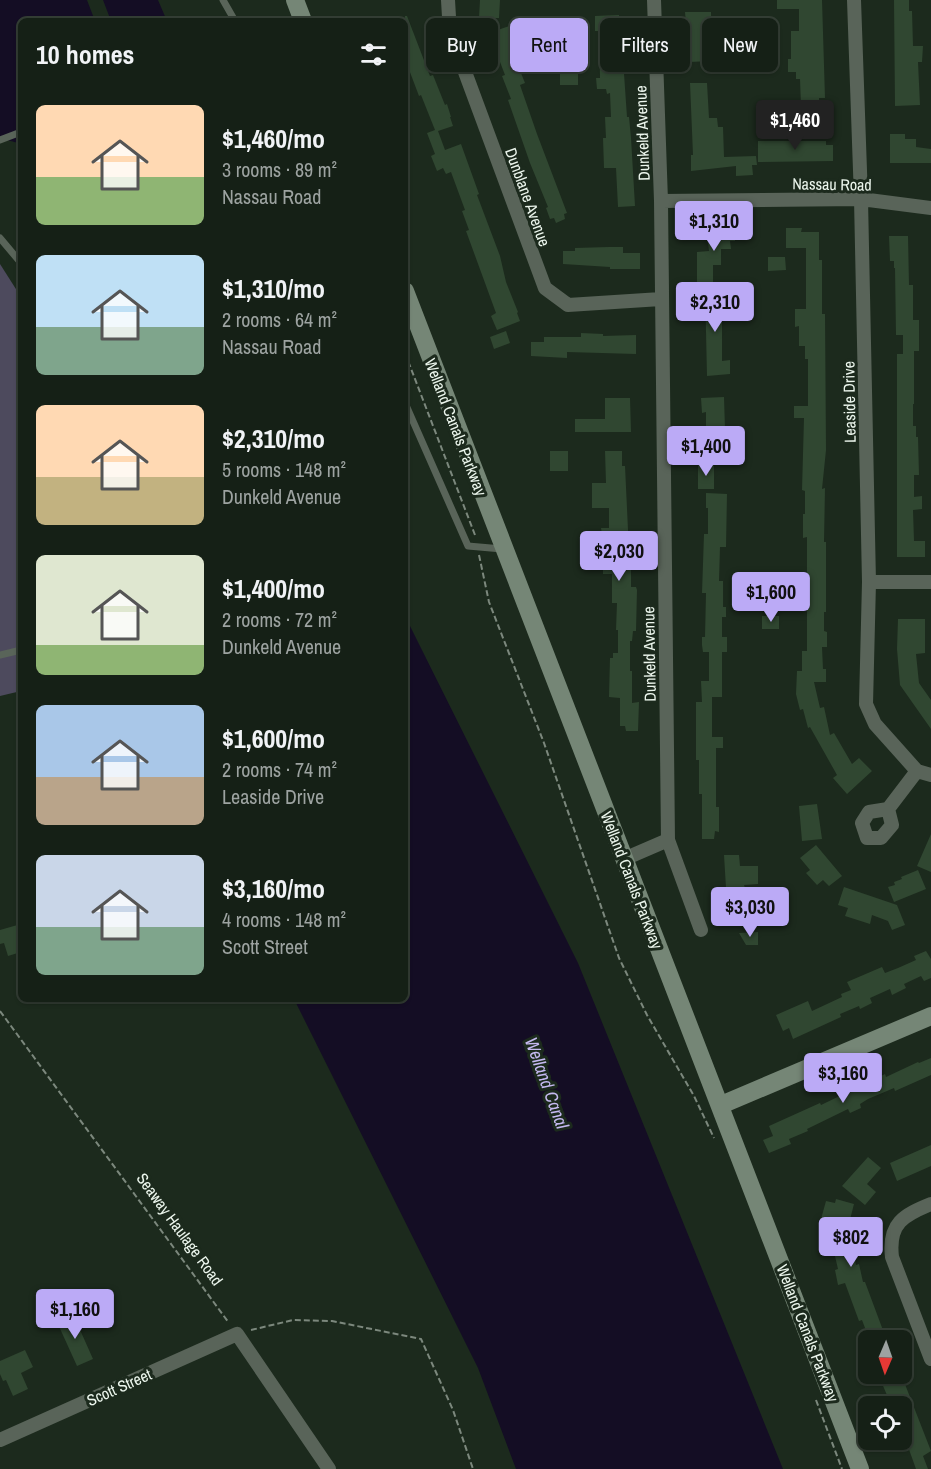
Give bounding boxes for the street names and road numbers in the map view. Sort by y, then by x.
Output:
street label: Dunkeld Avenue [629,85,655,181]
street label: Dunblane Avenue [500,145,556,249]
street label: Nassau Road [792,172,872,196]
street label: Welland Canals Parkway [420,355,493,499]
street label: Leaside Drive [837,361,861,443]
street label: Dunkeld Avenue [637,606,661,702]
street label: Welland Canals Parkway [596,808,669,952]
street label: Seaway Haulage Road [132,1168,228,1290]
street label: Welland Canals Parkway [772,1261,845,1405]
street label: Scott Street [83,1363,155,1411]

